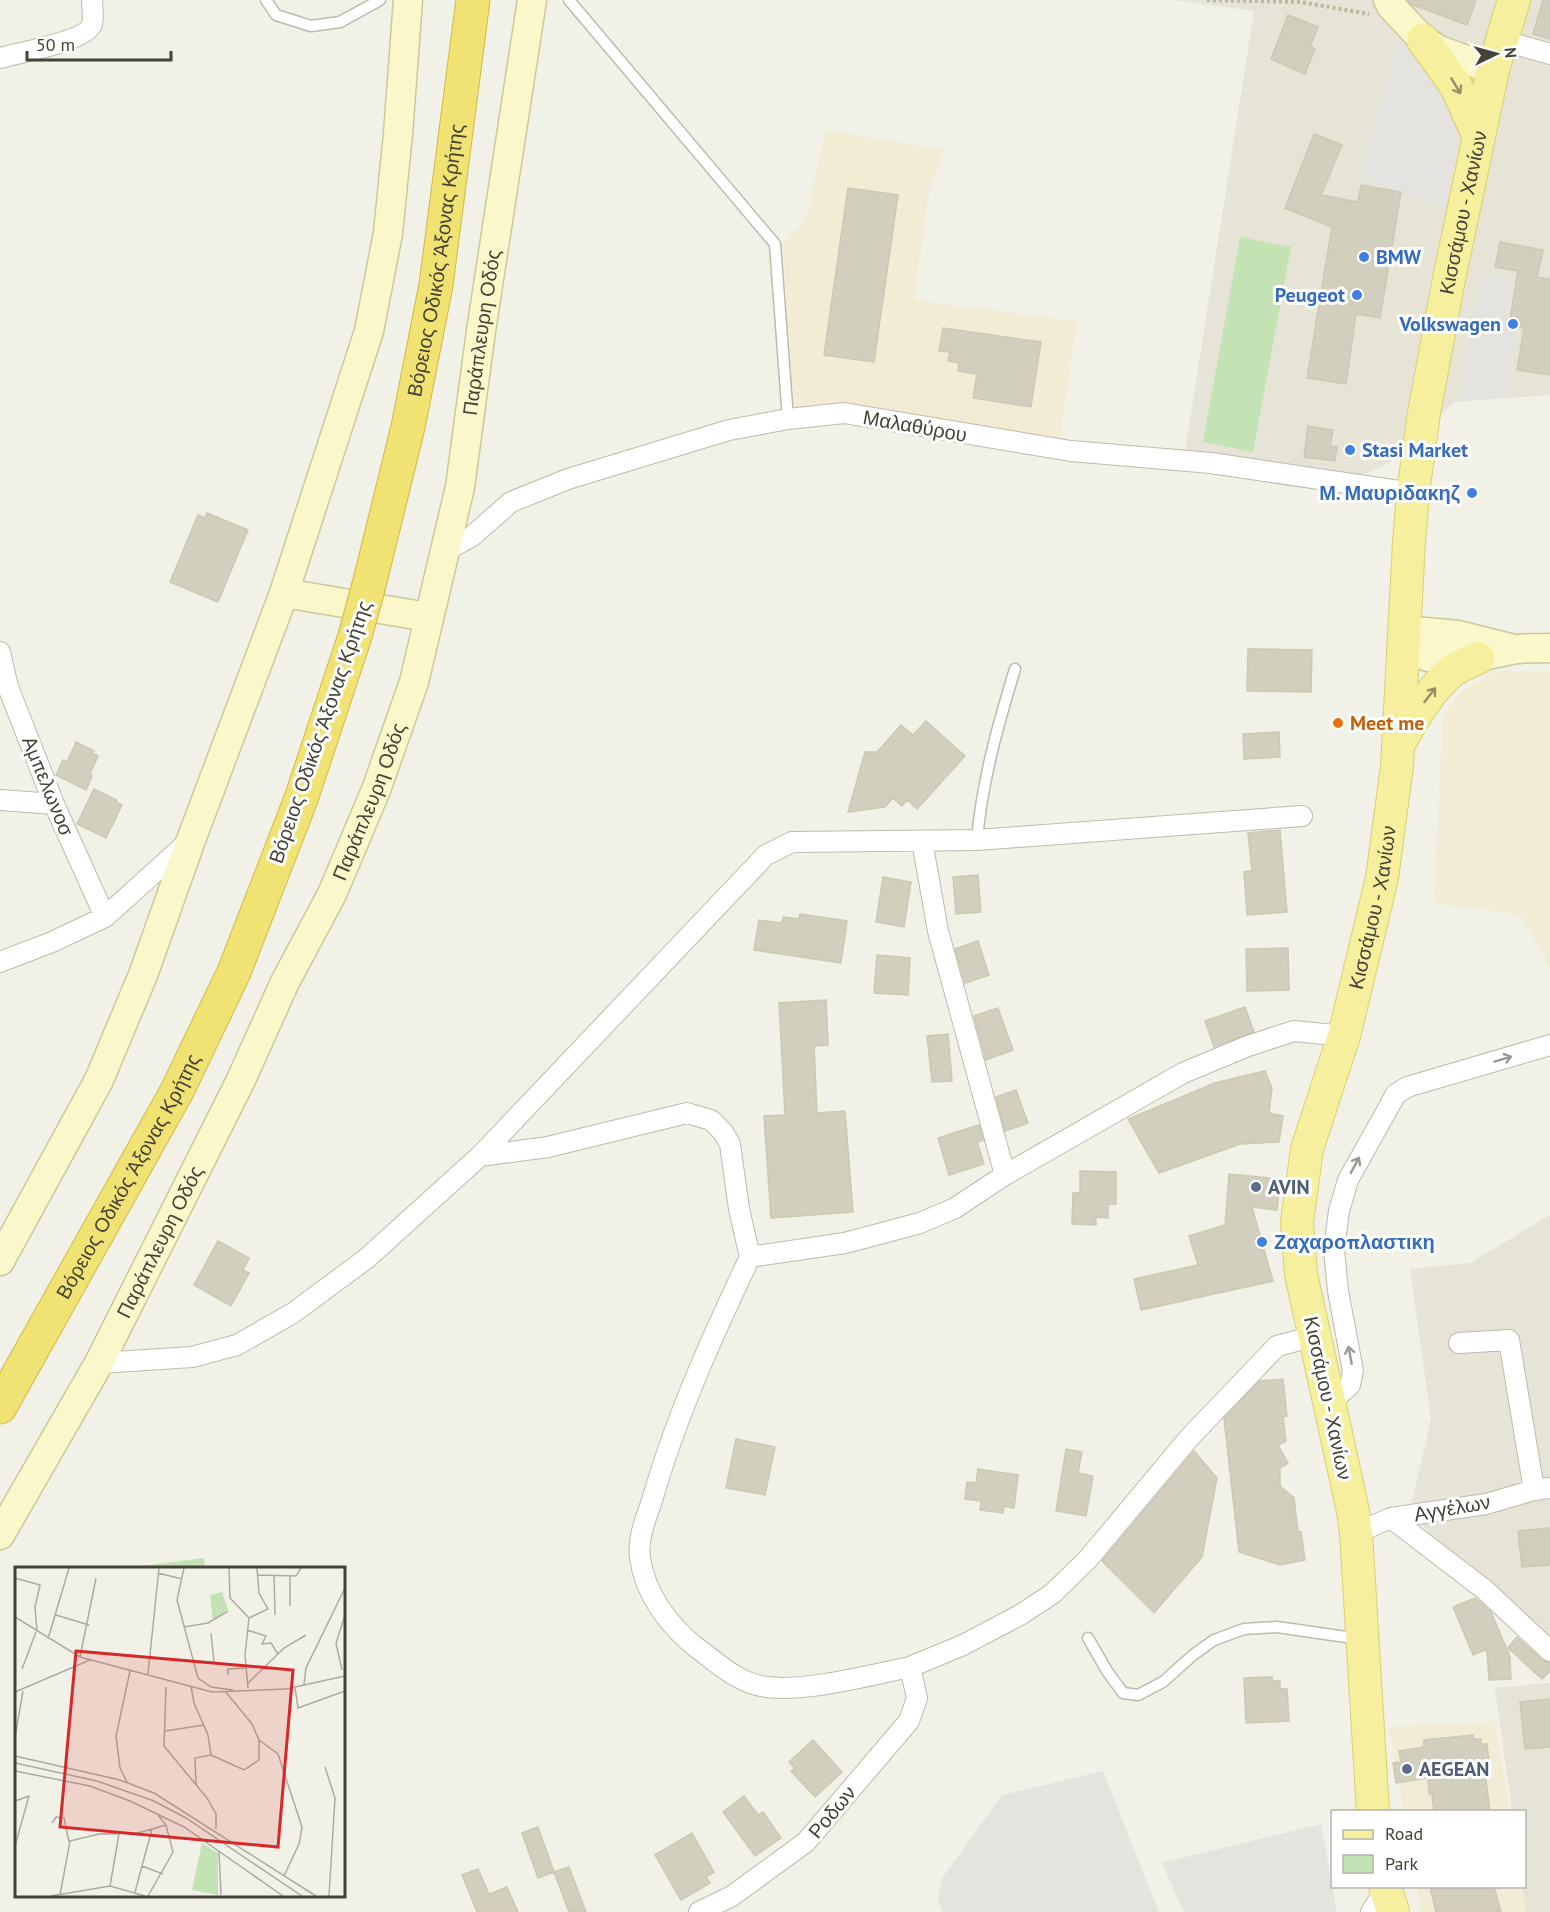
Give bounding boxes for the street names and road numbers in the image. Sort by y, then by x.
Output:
street label: Βόρειος Οδικός Άξονας Κρήτης [401,122,470,399]
street label: Κισσάμου - Χανίων [1433,128,1493,297]
street label: Παράπλευρη Οδός [457,247,506,417]
street label: Μαλαθύρου [861,404,969,448]
street label: Βόρειος Οδικός Άξονας Κρήτης [263,597,377,867]
street label: Παράπλευρη Οδός [326,719,412,884]
street label: Αμπελωνοσ [16,732,80,840]
street label: Κισσάμου - Χανίων [1343,824,1402,992]
street label: Βόρειος Οδικός Άξονας Κρήτης [50,1049,206,1304]
street label: Παράπλευρη Οδός [111,1161,209,1323]
street label: Κισσάμου - Χανίων [1298,1314,1358,1482]
street label: Αγγέλων [1412,1488,1492,1528]
street label: Ροδων [802,1780,862,1844]

